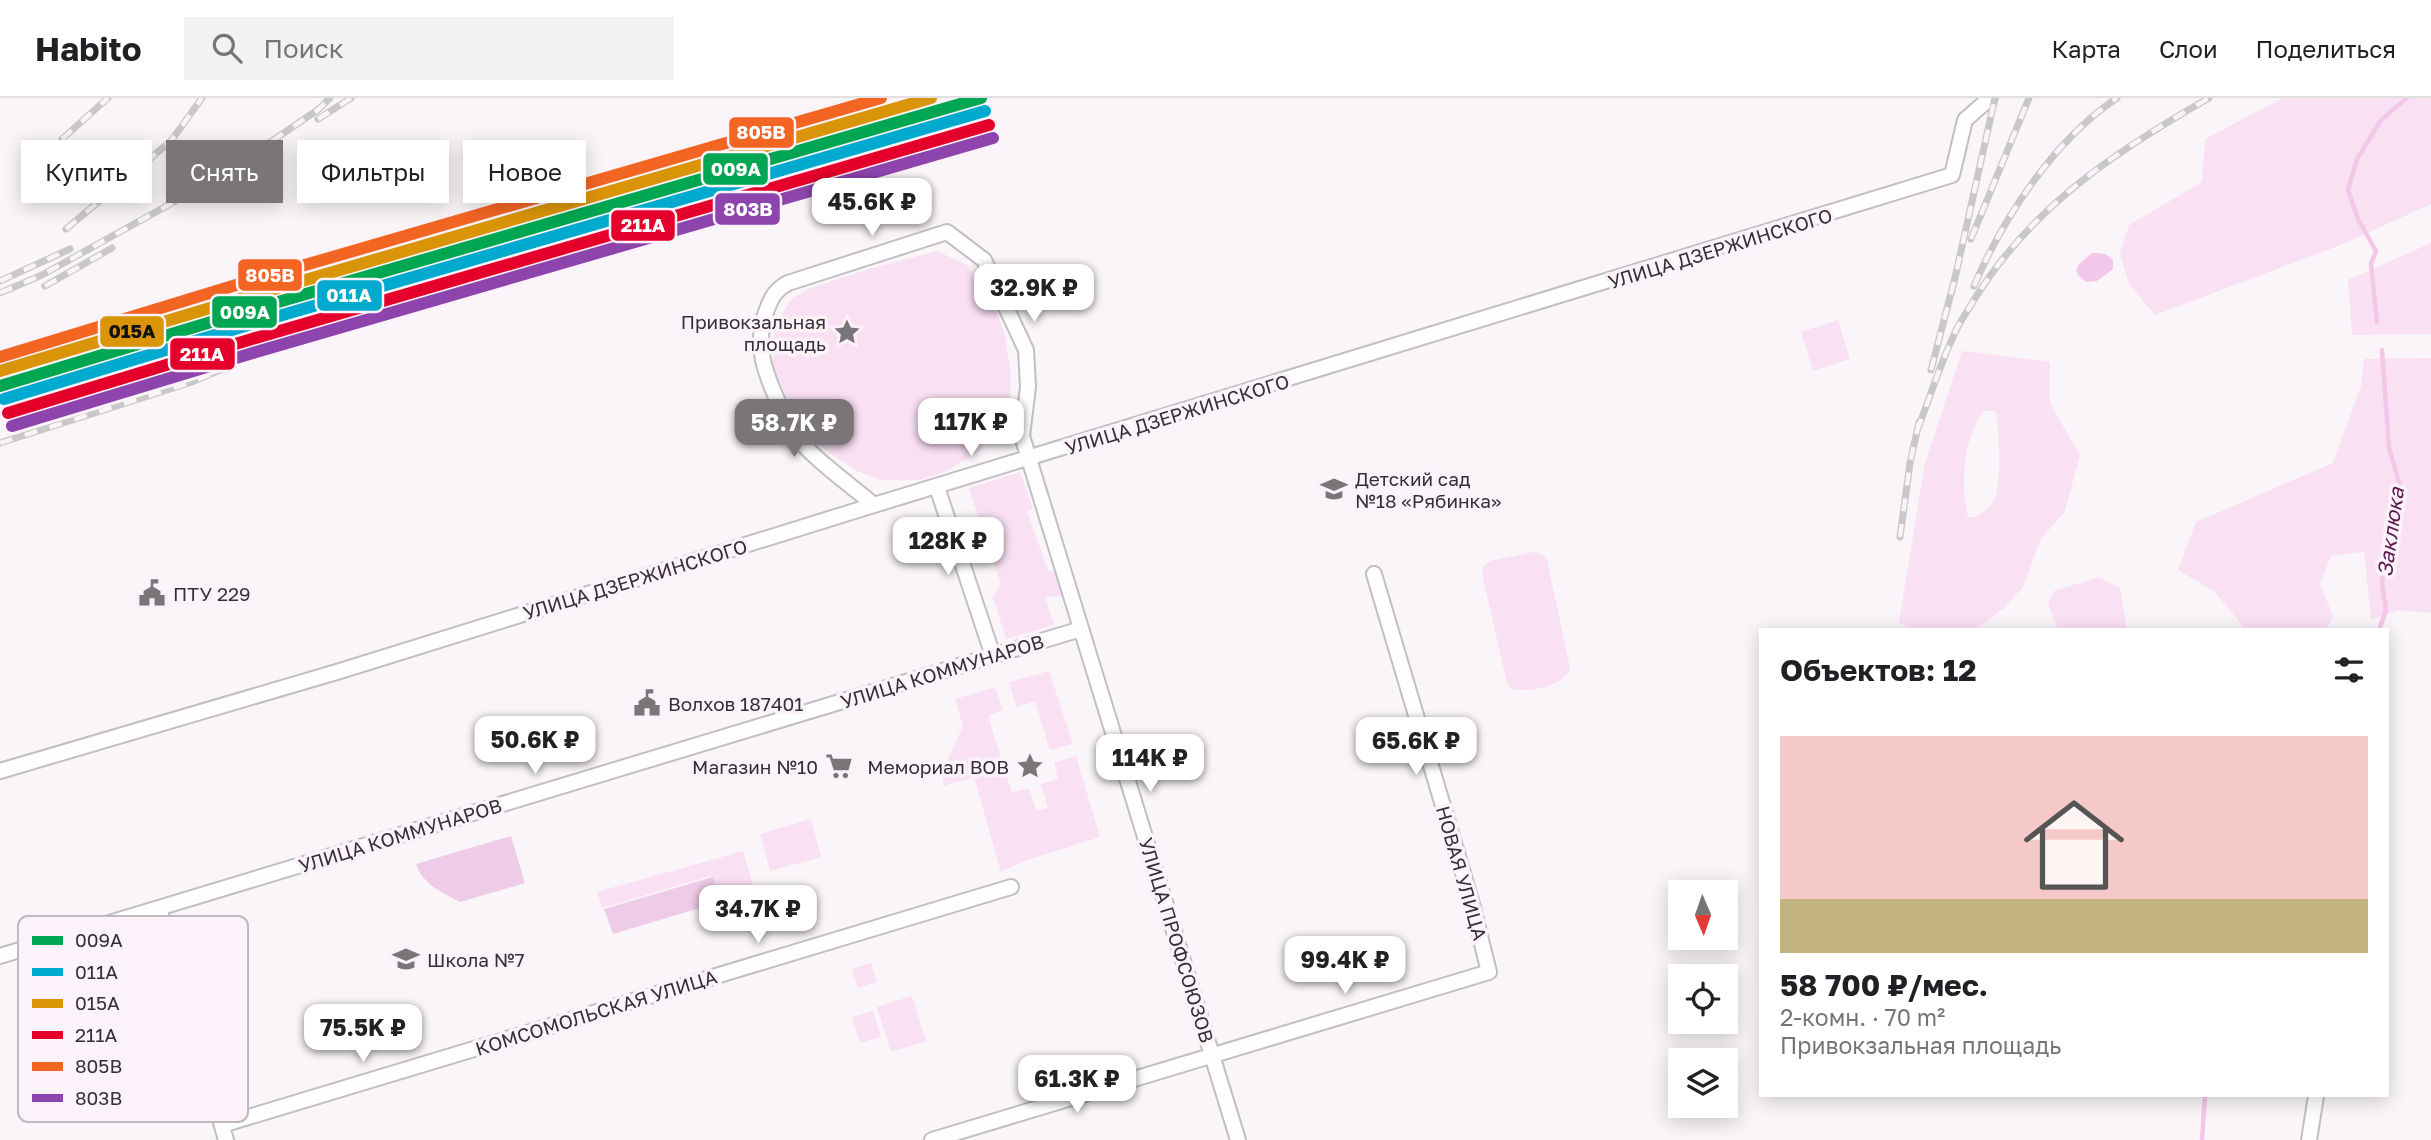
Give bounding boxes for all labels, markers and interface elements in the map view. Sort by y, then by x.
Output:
search box [184,17,674,80]
text: Habito [35,29,142,68]
icon: search [208,29,246,67]
text: Поиск [264,33,344,64]
text: Карта [2051,34,2121,63]
text: Слои [2159,34,2218,63]
text: Поделиться [2256,34,2396,63]
line badge: 805В [728,116,795,149]
text: 805В [736,120,786,143]
chip: Купить [21,140,152,203]
chip: Снять [166,140,283,203]
chip: Фильтры [297,140,449,203]
chip: Новое [463,140,586,203]
line badge: 009А [702,152,769,186]
text: 009А [711,157,762,180]
pin: 45.6K ₽ [807,178,937,238]
text: 45.6K ₽ [828,187,916,215]
line badge: 803В [714,192,781,226]
text: 803В [723,197,773,220]
street label: УЛИЦА ДЗЕРЖИНСКОГО [1605,203,1835,293]
line badge: 211А [610,209,676,242]
text: 211А [621,213,666,236]
line badge: 805В [237,258,303,292]
text: 805В [245,263,295,286]
pin: 32.9K ₽ [969,264,1099,324]
text: 32.9K ₽ [990,273,1078,301]
line badge: 011А [316,279,383,312]
text: 011А [326,283,372,306]
line badge: 009А [211,295,278,329]
text: 009А [220,300,271,323]
place label: Привокзальная площадь [681,310,826,355]
line badge: 015А [99,315,165,348]
place icon: Привокзальная площадь [832,317,862,347]
text: 015А [108,319,156,342]
line badge: 211А [169,337,236,371]
text: 211А [180,342,225,365]
street label: УЛИЦА ДЗЕРЖИНСКОГО [1062,369,1292,459]
pin: 117K ₽ [914,398,1028,458]
pin: 58.7K ₽ [729,400,859,459]
text: 117K ₽ [934,407,1008,435]
text: 58.7K ₽ [751,408,837,436]
place label: Детский сад №18 «Рябинка» [1355,467,1502,512]
school or university icon: Детский сад №18 «Рябинка» [1319,474,1349,504]
water label: Заклюка [2371,484,2409,578]
pin: 128K ₽ [891,518,1005,577]
text: 128K ₽ [909,526,987,554]
street label: УЛИЦА ДЗЕРЖИНСКОГО [520,534,750,624]
public building icon: ПТУ 229 [137,578,167,608]
place label: ПТУ 229 [173,582,251,605]
street label: УЛИЦА КОММУНАРОВ [838,629,1046,713]
icon: filters [2330,651,2368,689]
text: Объектов: 12 [1780,652,1977,688]
public building icon: Волхов 187401 [632,688,662,718]
place label: Волхов 187401 [668,692,803,715]
pin: 50.6K ₽ [470,716,600,776]
pin: 65.6K ₽ [1351,718,1481,777]
text: 50.6K ₽ [491,725,579,753]
text: 65.6K ₽ [1372,726,1460,754]
pin: 114K ₽ [1093,734,1207,794]
text: 114K ₽ [1112,743,1188,771]
supermarket icon: Магазин №10 [824,751,854,781]
place icon: Мемориал ВОВ [1015,751,1045,781]
place label: Магазин №10 [692,755,818,778]
place label: Мемориал ВОВ [867,755,1009,778]
icon: home [2011,782,2137,908]
street label: УЛИЦА КОММУНАРОВ [296,793,504,877]
street label: НОВАЯ УЛИЦА [1432,803,1492,943]
street label: УЛИЦА ПРОФСОЮЗОВ [1135,835,1219,1045]
north arrow [1668,880,1738,950]
map controls [1668,880,1738,1118]
pin: 34.7K ₽ [693,886,823,945]
text: 34.7K ₽ [715,894,801,922]
legend [18,916,248,1122]
text: 009А [75,928,123,951]
pin: 99.4K ₽ [1280,936,1410,996]
school or university icon: Школа №7 [391,944,421,974]
text: 99.4K ₽ [1301,945,1389,973]
place label: Школа №7 [427,948,525,971]
text: 011А [75,960,118,983]
street label: КОМСОМОЛЬСКАЯ УЛИЦА [472,964,720,1060]
button: locate [1668,964,1738,1034]
text: 58 700 ₽/мес. [1780,967,1988,1003]
text: 015А [75,991,120,1014]
text: 2-комн. · 70 m² [1780,1003,1945,1031]
pin: 75.5K ₽ [298,1004,428,1064]
text: 75.5K ₽ [320,1013,406,1041]
text: 211А [75,1023,117,1046]
text: Привокзальная площадь [1780,1031,2061,1059]
button: layers [1668,1048,1738,1118]
text: 805В [75,1054,122,1077]
pin: 61.3K ₽ [1012,1056,1142,1115]
text: 61.3K ₽ [1034,1064,1120,1092]
text: 803В [75,1086,122,1109]

